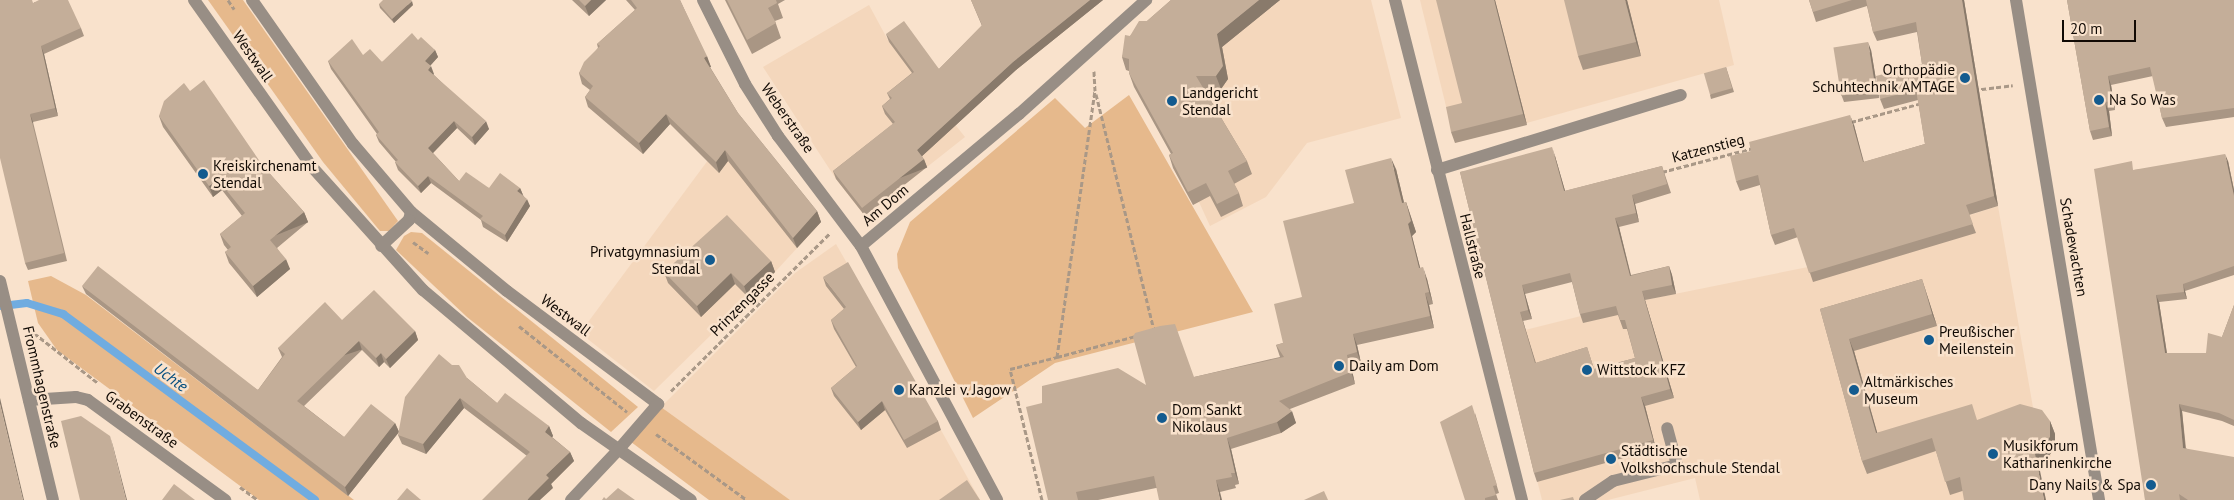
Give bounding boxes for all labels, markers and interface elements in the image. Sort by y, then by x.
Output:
scale bar [2064,10,2138,42]
text: 20 m [2070,19,2103,38]
street label: Westwall [229,27,277,85]
place label: Orthopädie Schuhtechnik AMTAGE [1811,60,1955,95]
marker: Orthopädie Schuhtechnik AMTAGE [1959,72,1971,84]
street label: Weberstraße [757,80,819,156]
place label: Landgericht Stendal [1182,83,1258,118]
place label: Na So Was [2109,91,2176,109]
marker: Na So Was [2093,94,2105,106]
marker: Landgericht Stendal [1166,95,1178,107]
street label: Katzenstieg [1670,130,1746,166]
place label: Kreiskirchenamt Stendal [213,156,317,191]
marker: Kreiskirchenamt Stendal [197,168,209,180]
street label: Am Dom [858,180,912,230]
street label: Schadewachten [2056,196,2092,298]
street label: Hallstraße [1456,211,1490,281]
place label: Privatgymnasium Stendal [590,242,700,277]
marker: Privatgymnasium Stendal [704,254,716,266]
street label: Prinzengasse [706,268,778,340]
street label: Westwall [537,290,595,340]
place label: Preußischer Meilenstein [1939,322,2015,357]
street label: Frommhagenstraße [19,324,65,450]
marker: Preußischer Meilenstein [1923,334,1935,346]
place label: Daily am Dom [1349,357,1439,375]
water label: Uchte [150,358,192,396]
marker: Daily am Dom [1333,360,1345,372]
place label: Wittstock KFZ [1597,361,1686,379]
marker: Wittstock KFZ [1581,364,1593,376]
place label: Altmärkisches Museum [1864,372,1953,407]
place label: Kanzlei v. Jagow [909,381,1012,399]
marker: Kanzlei v. Jagow [893,384,905,396]
marker: Altmärkisches Museum [1848,384,1860,396]
street label: Grabenstraße [102,386,182,452]
place label: Dom Sankt Nikolaus [1172,400,1242,435]
marker: Dom Sankt Nikolaus [1156,412,1168,424]
place label: Musikforum Katharinenkirche [2003,436,2112,471]
place label: Städtische Volkshochschule Stendal [1621,441,1780,476]
marker: Musikforum Katharinenkirche [1987,448,1999,460]
marker: Städtische Volkshochschule Stendal [1605,453,1617,465]
place label: Dany Nails & Spa [2029,476,2141,494]
marker: Dany Nails & Spa [2145,479,2157,491]

